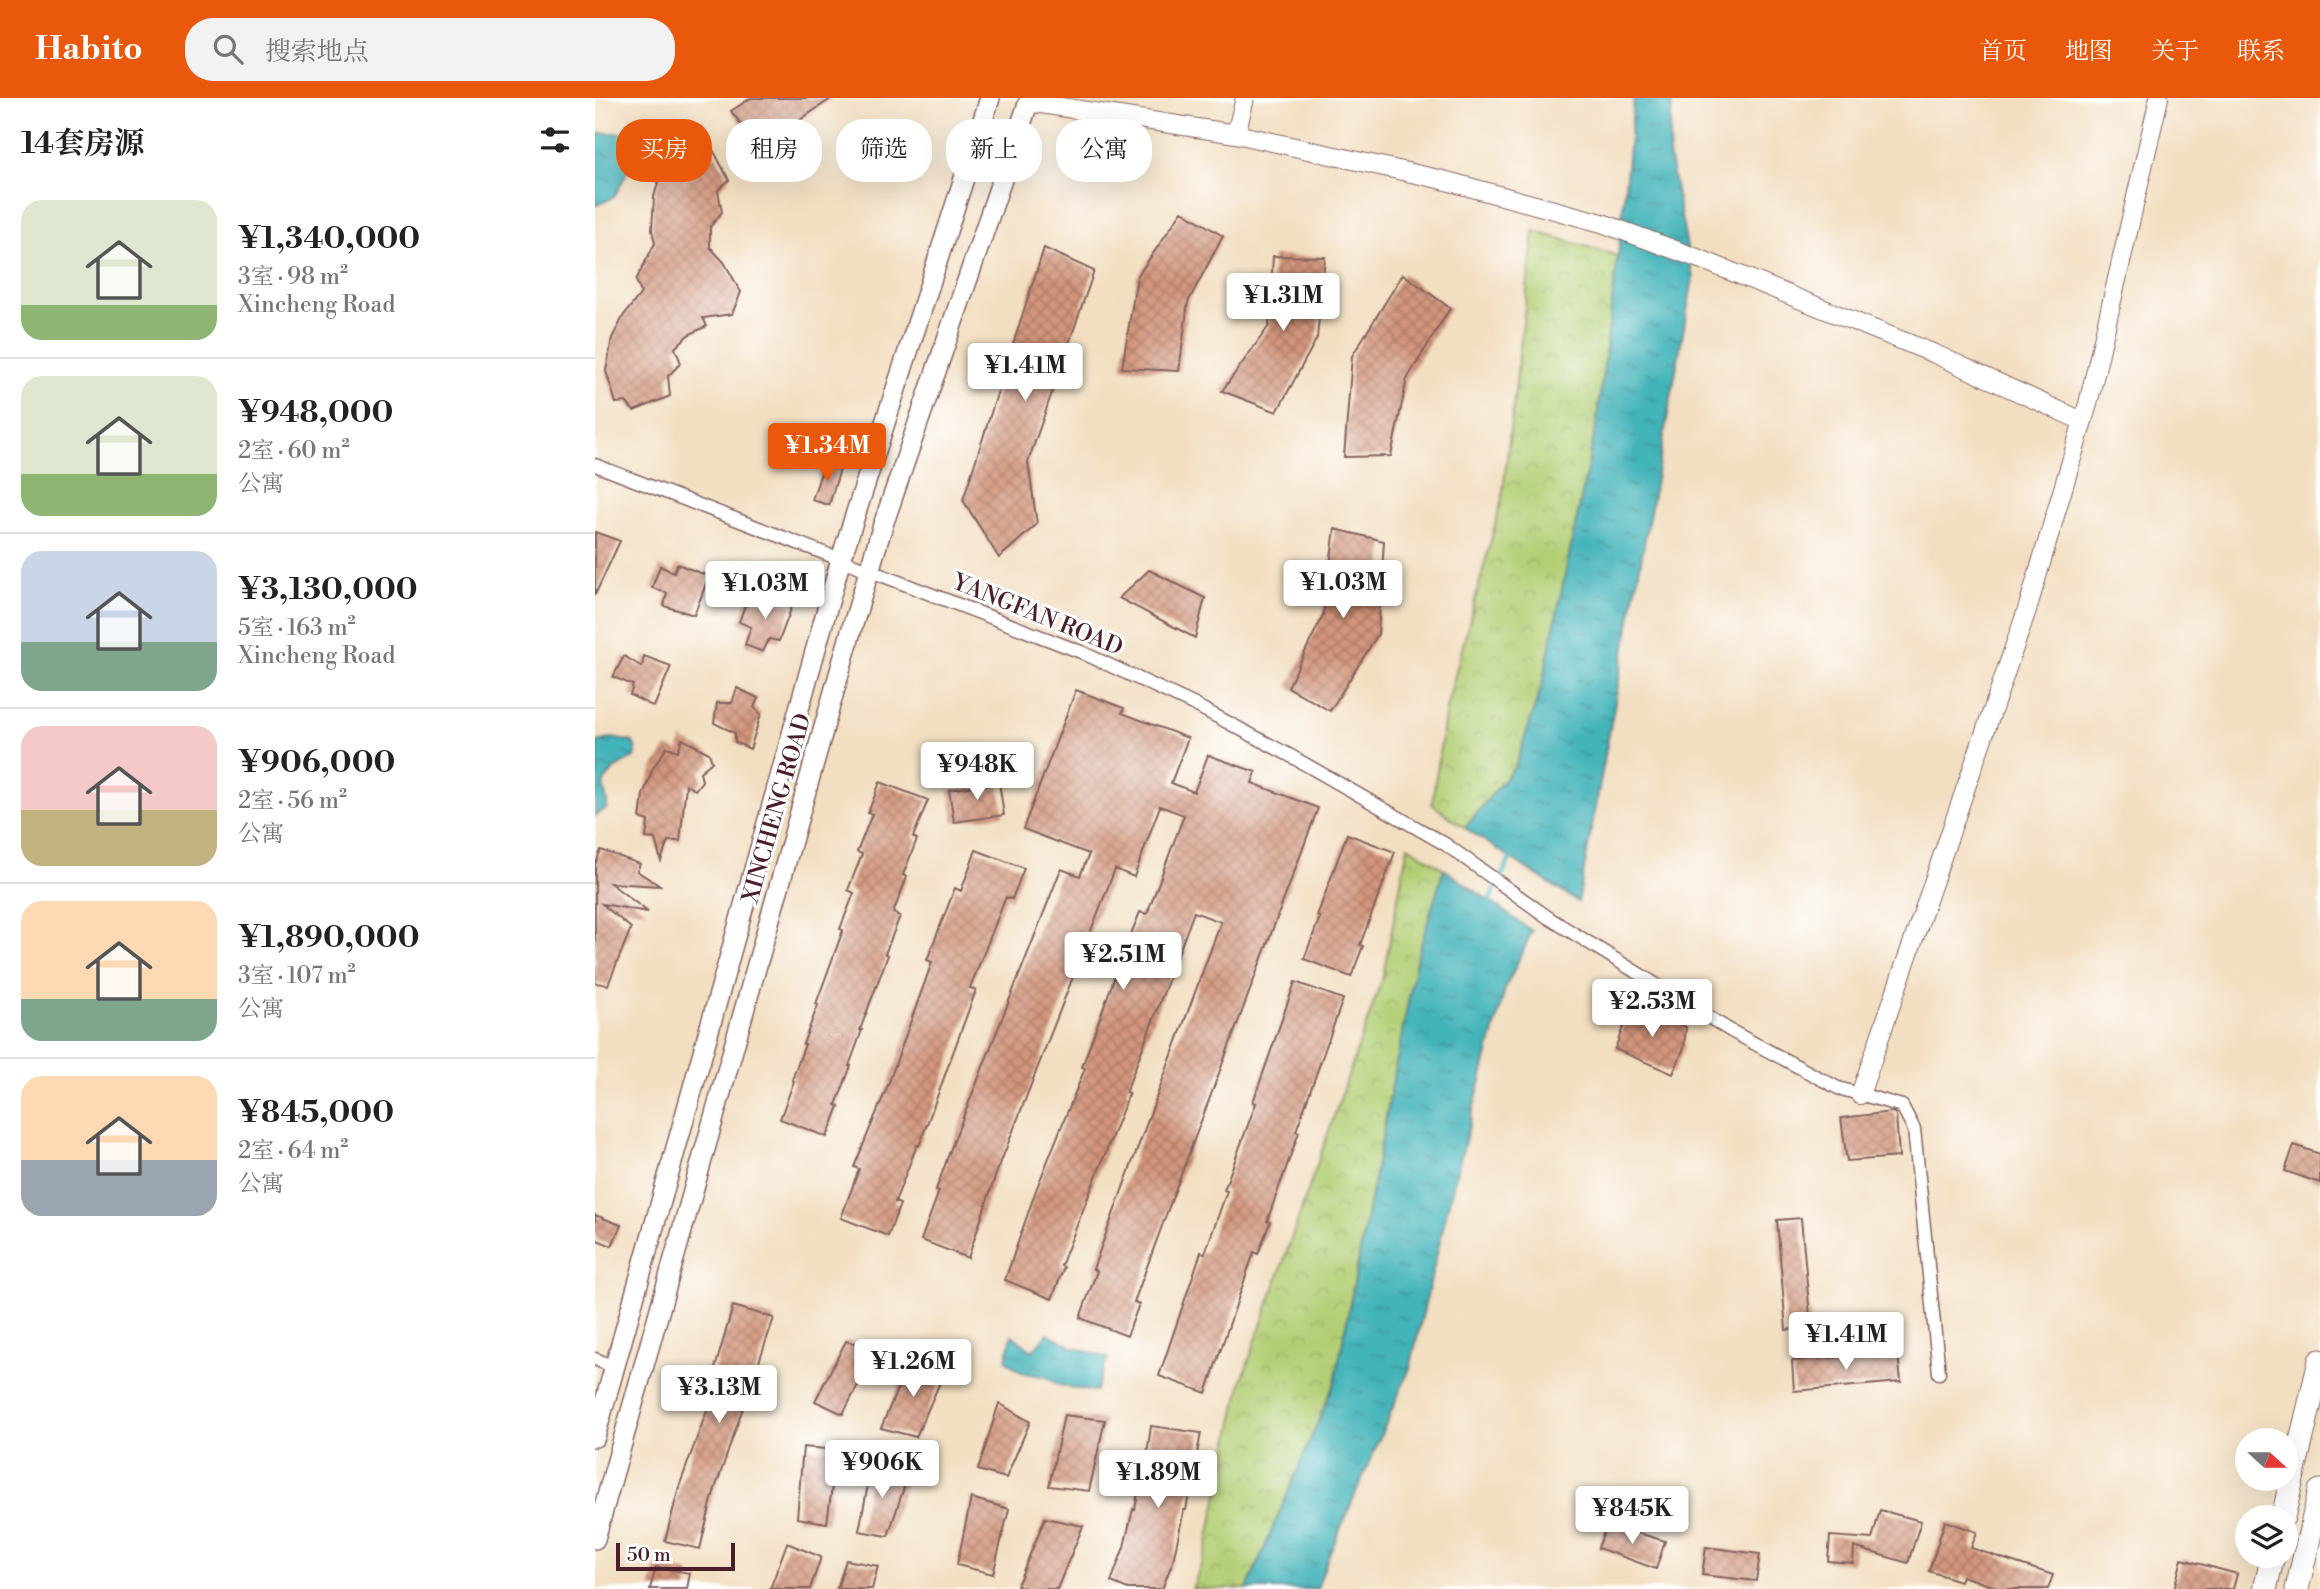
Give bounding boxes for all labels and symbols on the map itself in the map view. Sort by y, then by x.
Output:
pin: ¥1.31M [1226,274,1340,333]
pin: ¥1.41M [968,344,1082,403]
pin: ¥1.34M [770,424,884,483]
pin: ¥1.03M [1286,560,1400,620]
pin: ¥1.03M [708,561,822,621]
street label: YANGFAN ROAD [947,568,1127,662]
street label: XINCHENG ROAD [736,710,817,907]
pin: ¥948K [928,742,1026,802]
pin: ¥2.51M [1066,932,1180,992]
pin: ¥2.53M [1595,979,1709,1039]
pin: ¥1.41M [1789,1312,1903,1372]
pin: ¥1.26M [856,1340,970,1399]
pin: ¥3.13M [662,1366,776,1425]
north arrow [2235,1428,2298,1491]
pin: ¥906K [833,1440,931,1500]
pin: ¥1.89M [1101,1450,1215,1510]
pin: ¥845K [1583,1486,1681,1546]
scale bar [616,1540,735,1572]

